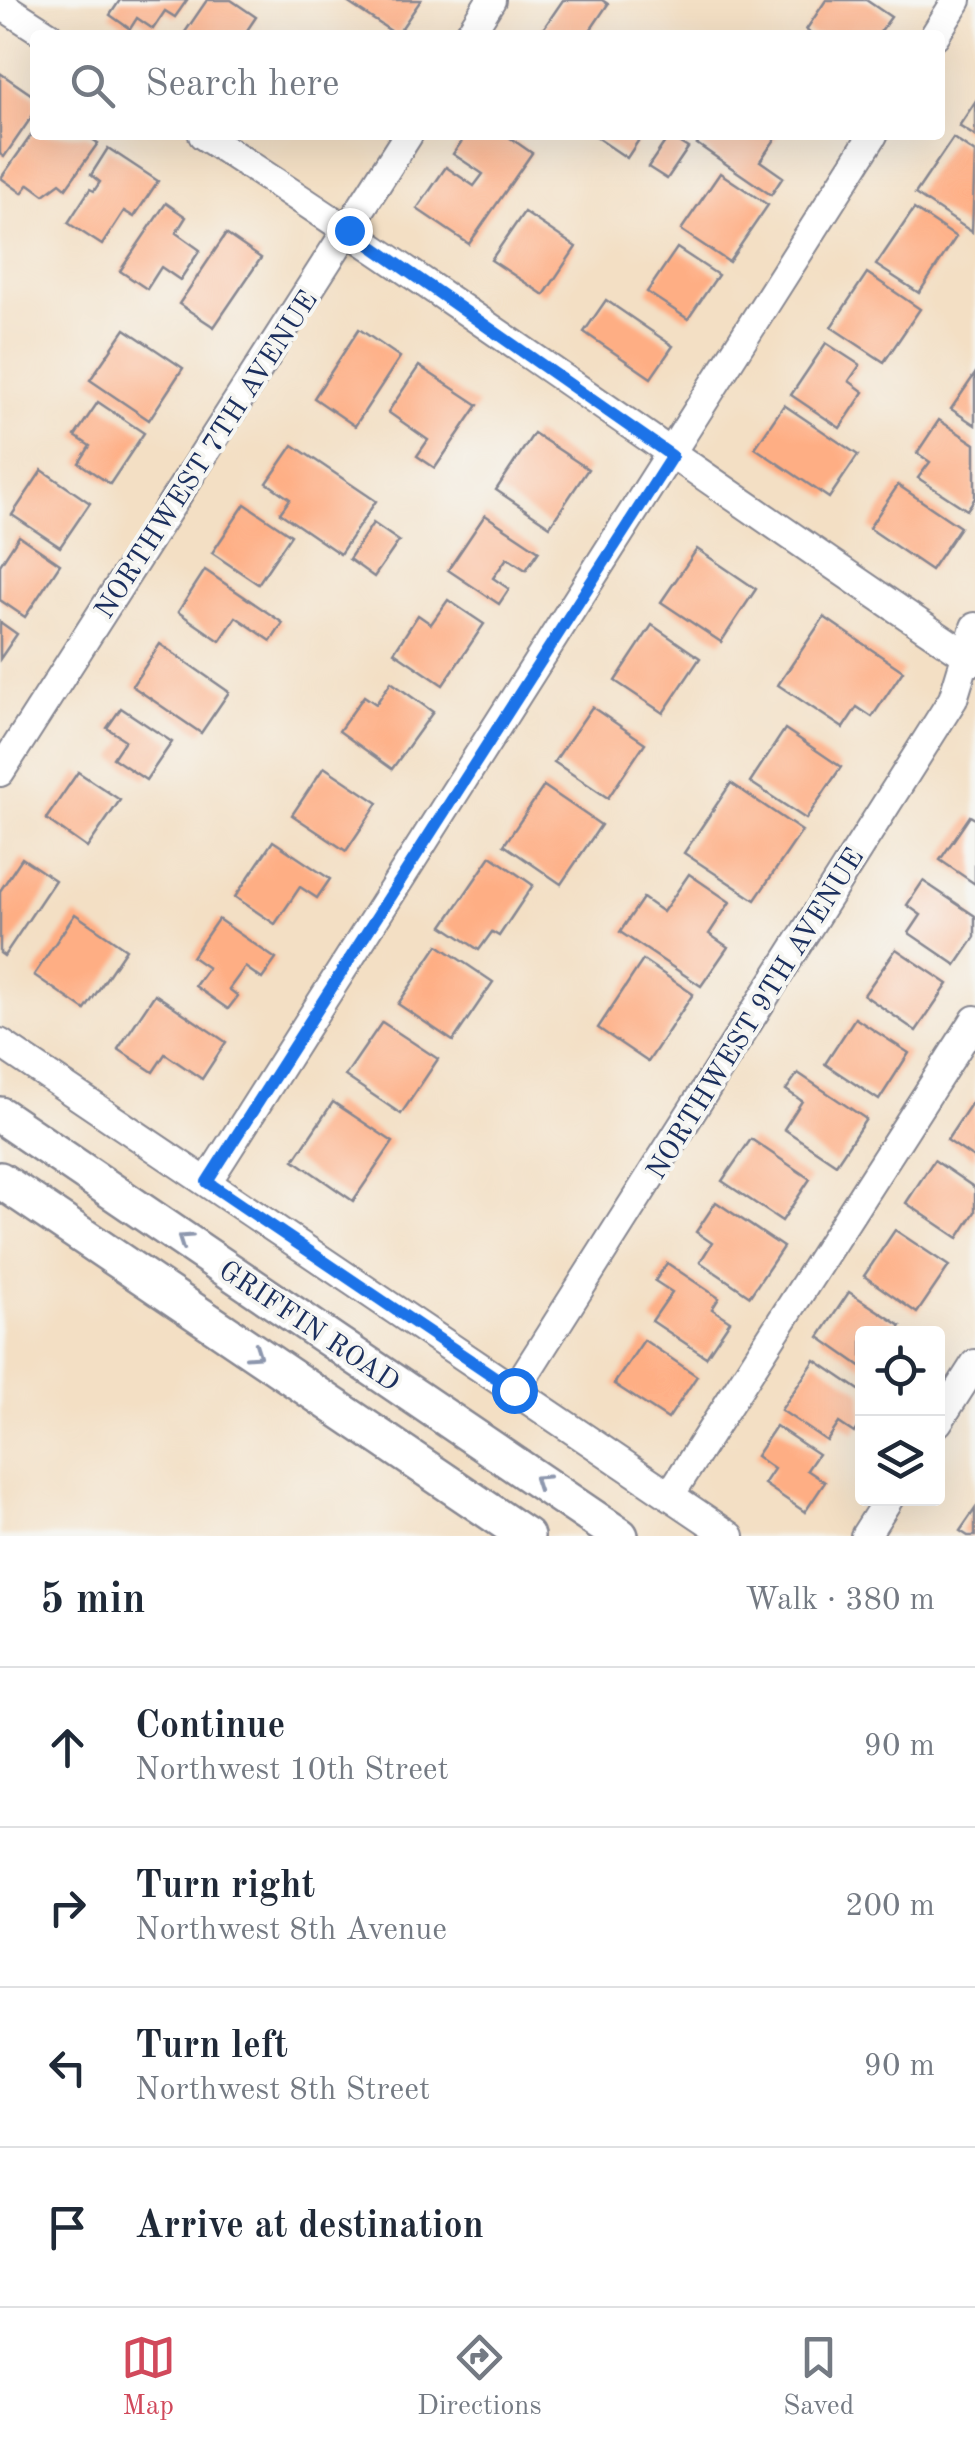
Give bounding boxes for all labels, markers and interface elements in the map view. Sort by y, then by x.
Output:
search box [30,30,945,140]
icon: search [65,58,120,113]
text: Search here [145,66,340,104]
route end [327,208,373,254]
street label: NORTHWEST 7TH AVENUE [91,287,324,624]
street label: NORTHWEST 9TH AVENUE [643,844,870,1185]
one-way arrow [177,1233,195,1252]
street label: GRIFFIN ROAD [213,1257,404,1398]
map controls [855,1326,945,1506]
button: locate [855,1326,945,1416]
one-way arrow [243,1341,262,1359]
route start [492,1368,538,1414]
button: layers [855,1416,945,1506]
one-way arrow [532,1475,551,1493]
text: 5 min [40,1580,146,1622]
text: Walk · 380 m [745,1585,935,1617]
text: Continue [135,1708,285,1746]
icon: ahead [40,1720,95,1775]
text: 90 m [864,1731,935,1763]
text: Northwest 10th Street [135,1755,449,1787]
text: Turn right [135,1868,315,1906]
icon: right [40,1880,95,1935]
text: 200 m [845,1891,935,1923]
text: Northwest 8th Avenue [135,1915,447,1947]
text: Turn left [135,2028,288,2066]
icon: left [40,2040,95,2095]
text: 90 m [864,2051,935,2083]
text: Northwest 8th Street [135,2075,430,2107]
icon: arrive [40,2200,95,2255]
text: Arrive at destination [135,2208,484,2246]
tab: Map [121,2330,176,2425]
tab: Directions [417,2330,542,2425]
tab: Saved [783,2330,854,2425]

